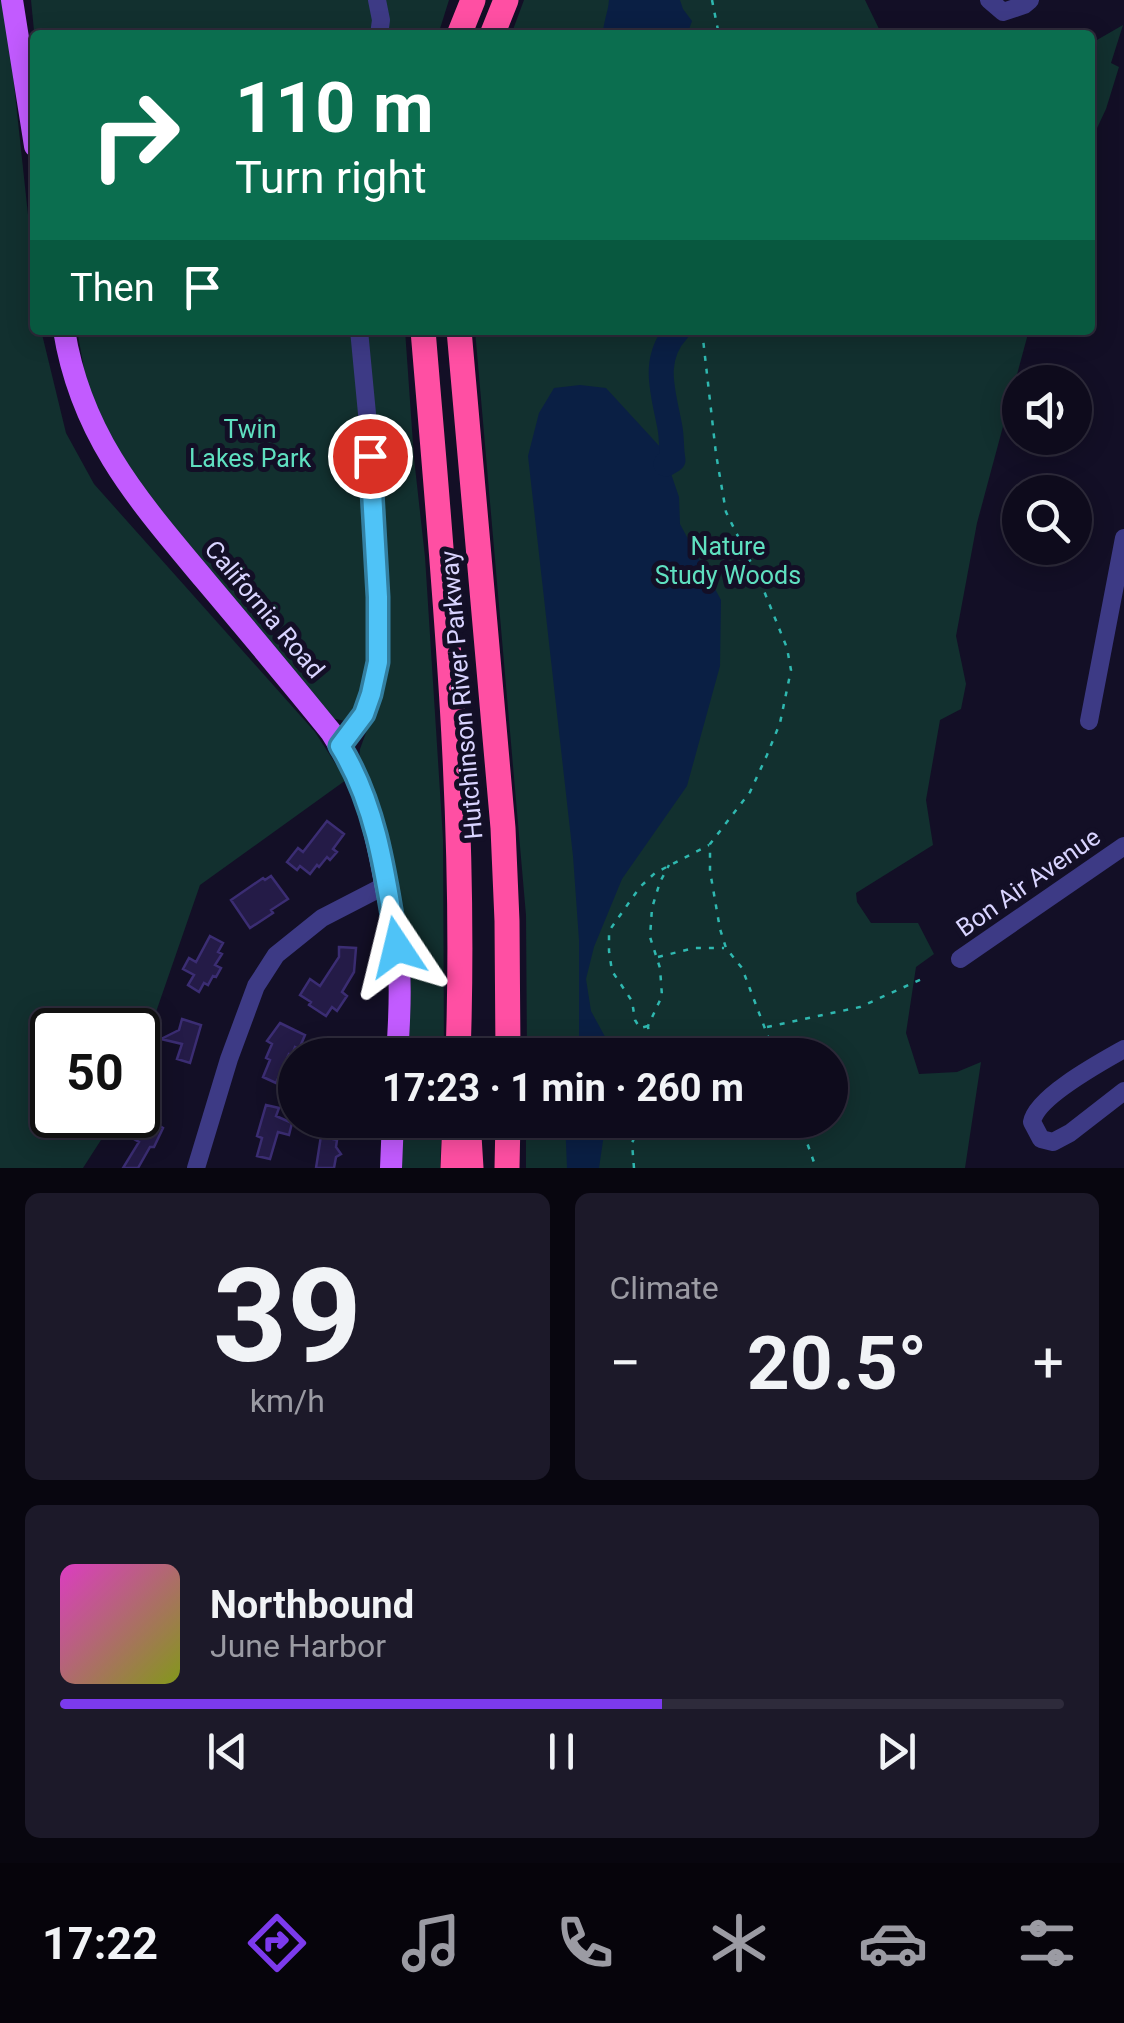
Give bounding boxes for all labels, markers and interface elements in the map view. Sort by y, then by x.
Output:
text: 110 m [235,67,434,149]
icon: right [70,70,200,200]
text: Turn right [235,151,427,204]
icon: arrive [175,260,230,315]
text: Then [70,266,155,310]
map controls [1002,365,1092,565]
button: sound [1002,365,1092,455]
pin [328,414,413,499]
park label: Twin Lakes Park [189,415,311,473]
icon: arrive [343,429,398,484]
button: search [1002,475,1092,565]
park label: Nature Study Woods [655,532,801,590]
street label: California Road [199,535,331,684]
street label: Hutchinson River Parkway [434,549,489,840]
street label: Bon Air Avenue [951,822,1106,943]
position arrow [345,895,449,999]
speed limit sign: 50 [30,1008,160,1138]
text: 17:23 · 1 min · 260 m [382,1066,744,1110]
text: 39 [213,1240,362,1393]
text: Climate [610,1269,719,1307]
text: 20.5° [747,1319,927,1407]
text: − [610,1331,641,1395]
text: + [1033,1331,1064,1395]
text: km/h [250,1382,325,1420]
text: Northbound [210,1583,414,1627]
text: June Harbor [210,1627,386,1665]
icon: previous [200,1724,255,1779]
icon: pause [534,1724,589,1779]
icon: next [869,1724,924,1779]
icon: directions [242,1908,312,1978]
icon: music [396,1908,466,1978]
icon: phone [550,1908,620,1978]
icon: climate [704,1908,774,1978]
icon: car [858,1908,928,1978]
icon: filters [1012,1908,1082,1978]
text: 17:22 [42,1917,158,1970]

